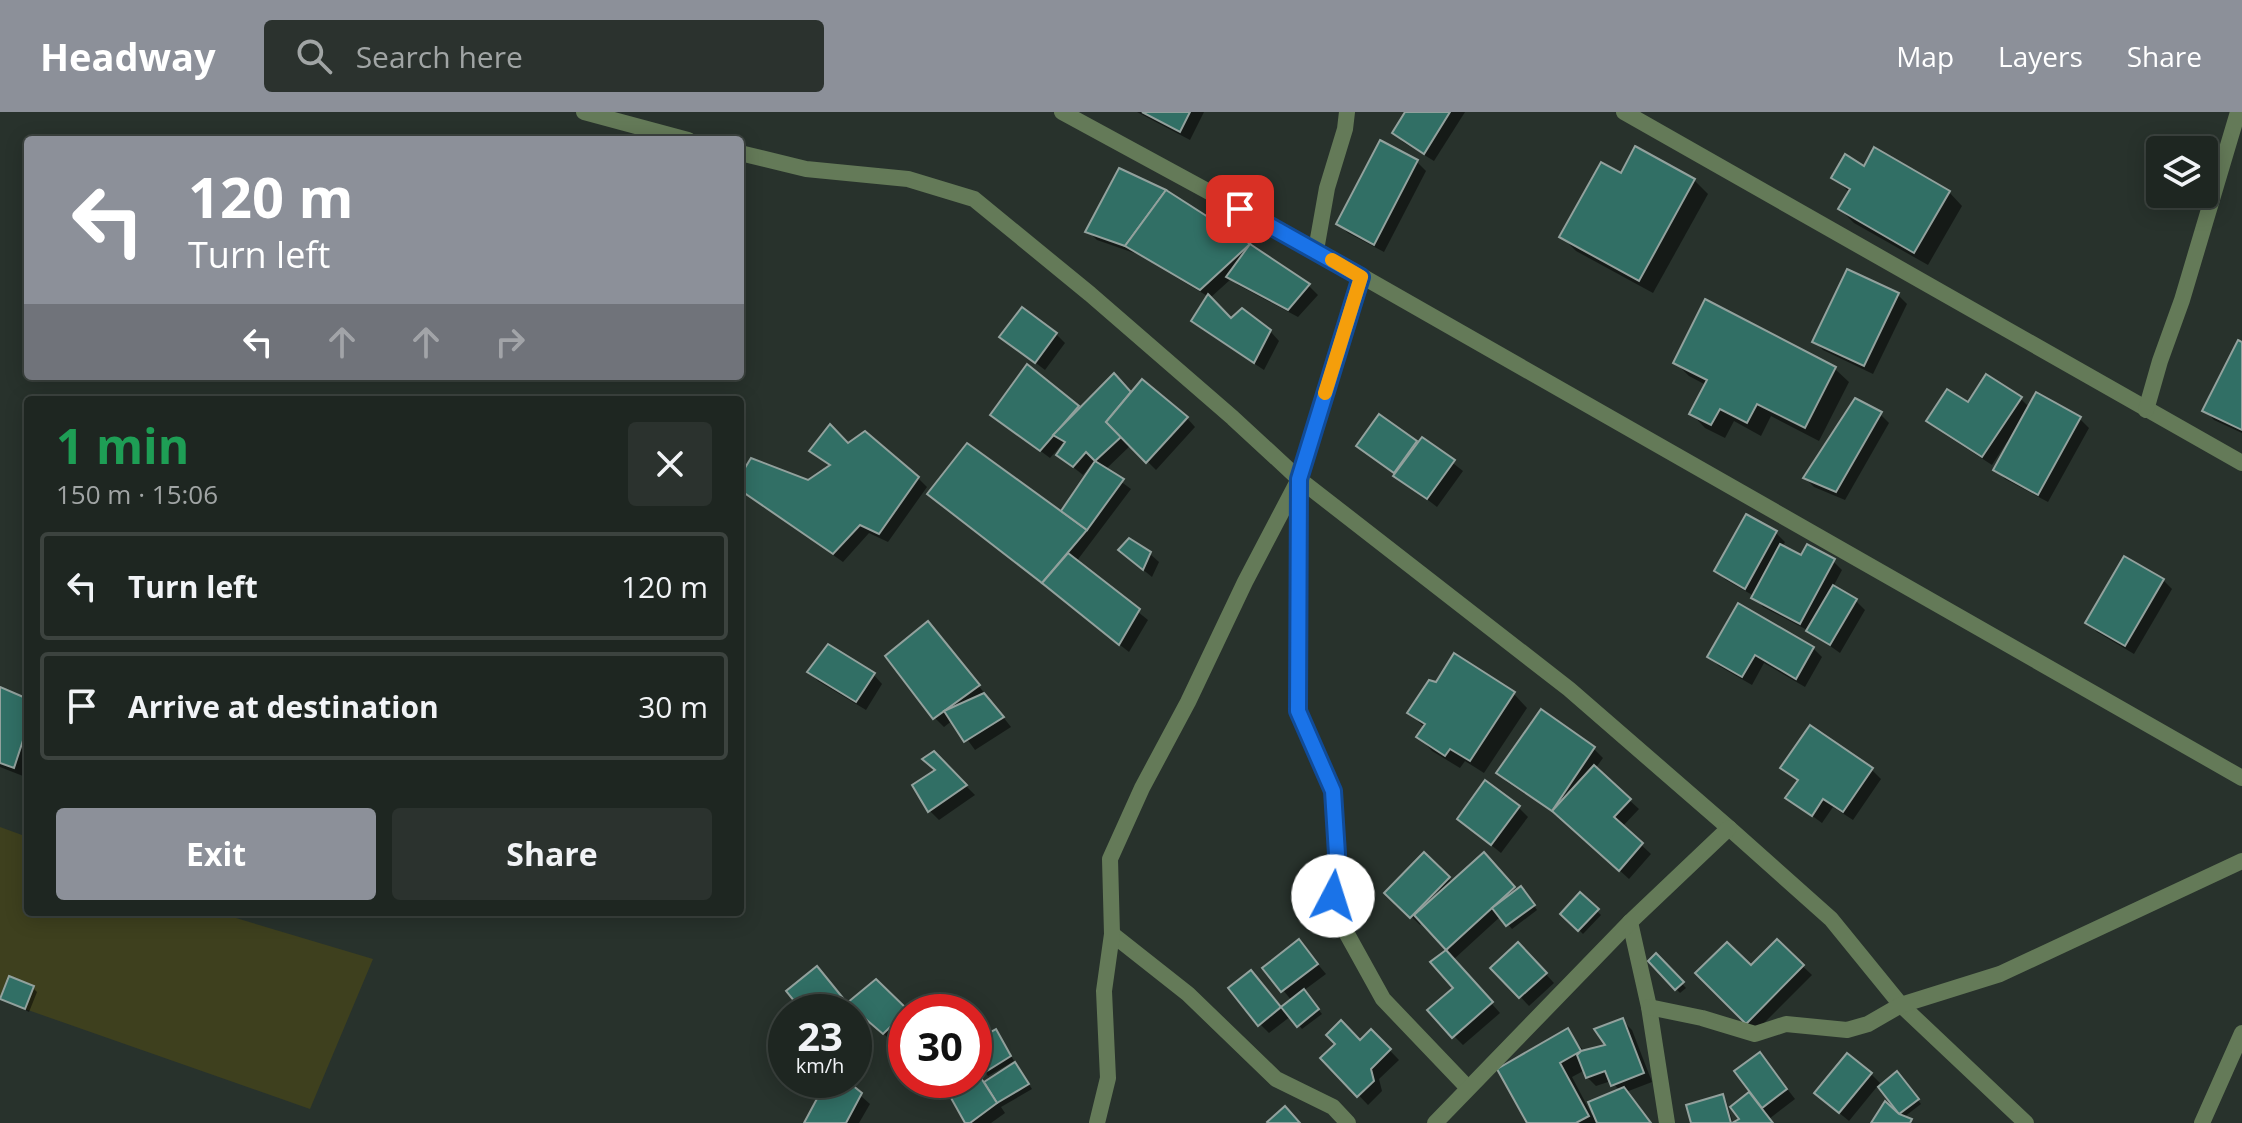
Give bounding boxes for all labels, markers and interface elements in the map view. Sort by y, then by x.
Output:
search box [264,20,824,92]
text: Headway [40,30,216,82]
icon: search [292,34,336,78]
text: Search here [356,36,523,77]
text: Map [1896,37,1954,75]
text: Layers [1998,37,2083,75]
text: Share [2127,37,2202,75]
map controls [2146,136,2218,208]
button: layers [2146,136,2218,208]
text: 120 m [188,158,354,234]
icon: left [56,168,160,272]
pin [1206,175,1274,243]
icon: arrive [1218,187,1262,231]
text: Turn left [188,230,330,279]
icon: left [236,320,280,364]
icon: ahead [320,320,364,364]
icon: ahead [404,320,448,364]
icon: right [488,320,532,364]
text: 1 min [56,413,189,478]
button: close [628,422,712,506]
text: 150 m · 15:06 [56,476,218,512]
icon: left [60,564,104,608]
text: Turn left [128,566,258,607]
text: 120 m [621,566,708,607]
icon: arrive [60,684,104,728]
text: Arrive at destination [128,686,439,727]
text: 30 m [638,686,708,727]
button: Exit [56,808,376,900]
button: Share [392,808,712,900]
position arrow [1291,854,1375,938]
speed limit sign: 30 [888,994,992,1098]
text: 23 [797,1008,843,1063]
text: km/h [796,1052,844,1079]

